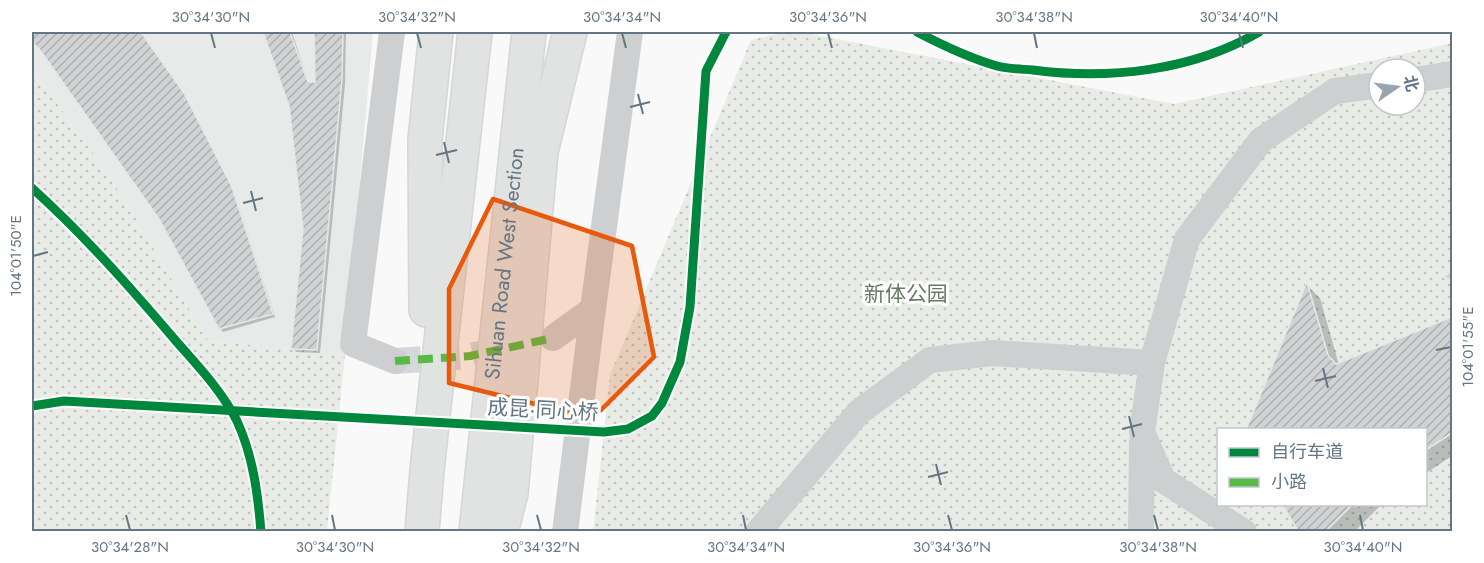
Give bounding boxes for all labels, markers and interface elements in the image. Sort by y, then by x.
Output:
text: 30°34'30"N [172,6,250,28]
text: 30°34'32"N [378,6,456,28]
text: 30°34'34"N [583,6,661,28]
text: 30°34'36"N [789,6,867,28]
text: 30°34'38"N [995,6,1073,28]
text: 30°34'40"N [1200,6,1278,28]
north arrow [1367,57,1427,117]
text: 北 [1398,73,1424,94]
street label: Sihuan Road West Section [477,146,532,381]
text: 104°01'50"E [5,215,27,297]
park label: 新体公园 [864,279,948,309]
text: 104°01'55"E [1457,307,1479,387]
street label: 成昆·同心桥 [487,392,599,428]
legend [1217,428,1427,506]
text: 自行车道 [1271,439,1343,465]
text: 小路 [1271,469,1307,495]
text: 30°34'28"N [91,536,169,558]
text: 30°34'30"N [296,536,374,558]
text: 30°34'32"N [502,536,580,558]
text: 30°34'34"N [707,536,785,558]
text: 30°34'36"N [913,536,991,558]
text: 30°34'38"N [1119,536,1197,558]
text: 30°34'40"N [1324,536,1402,558]

